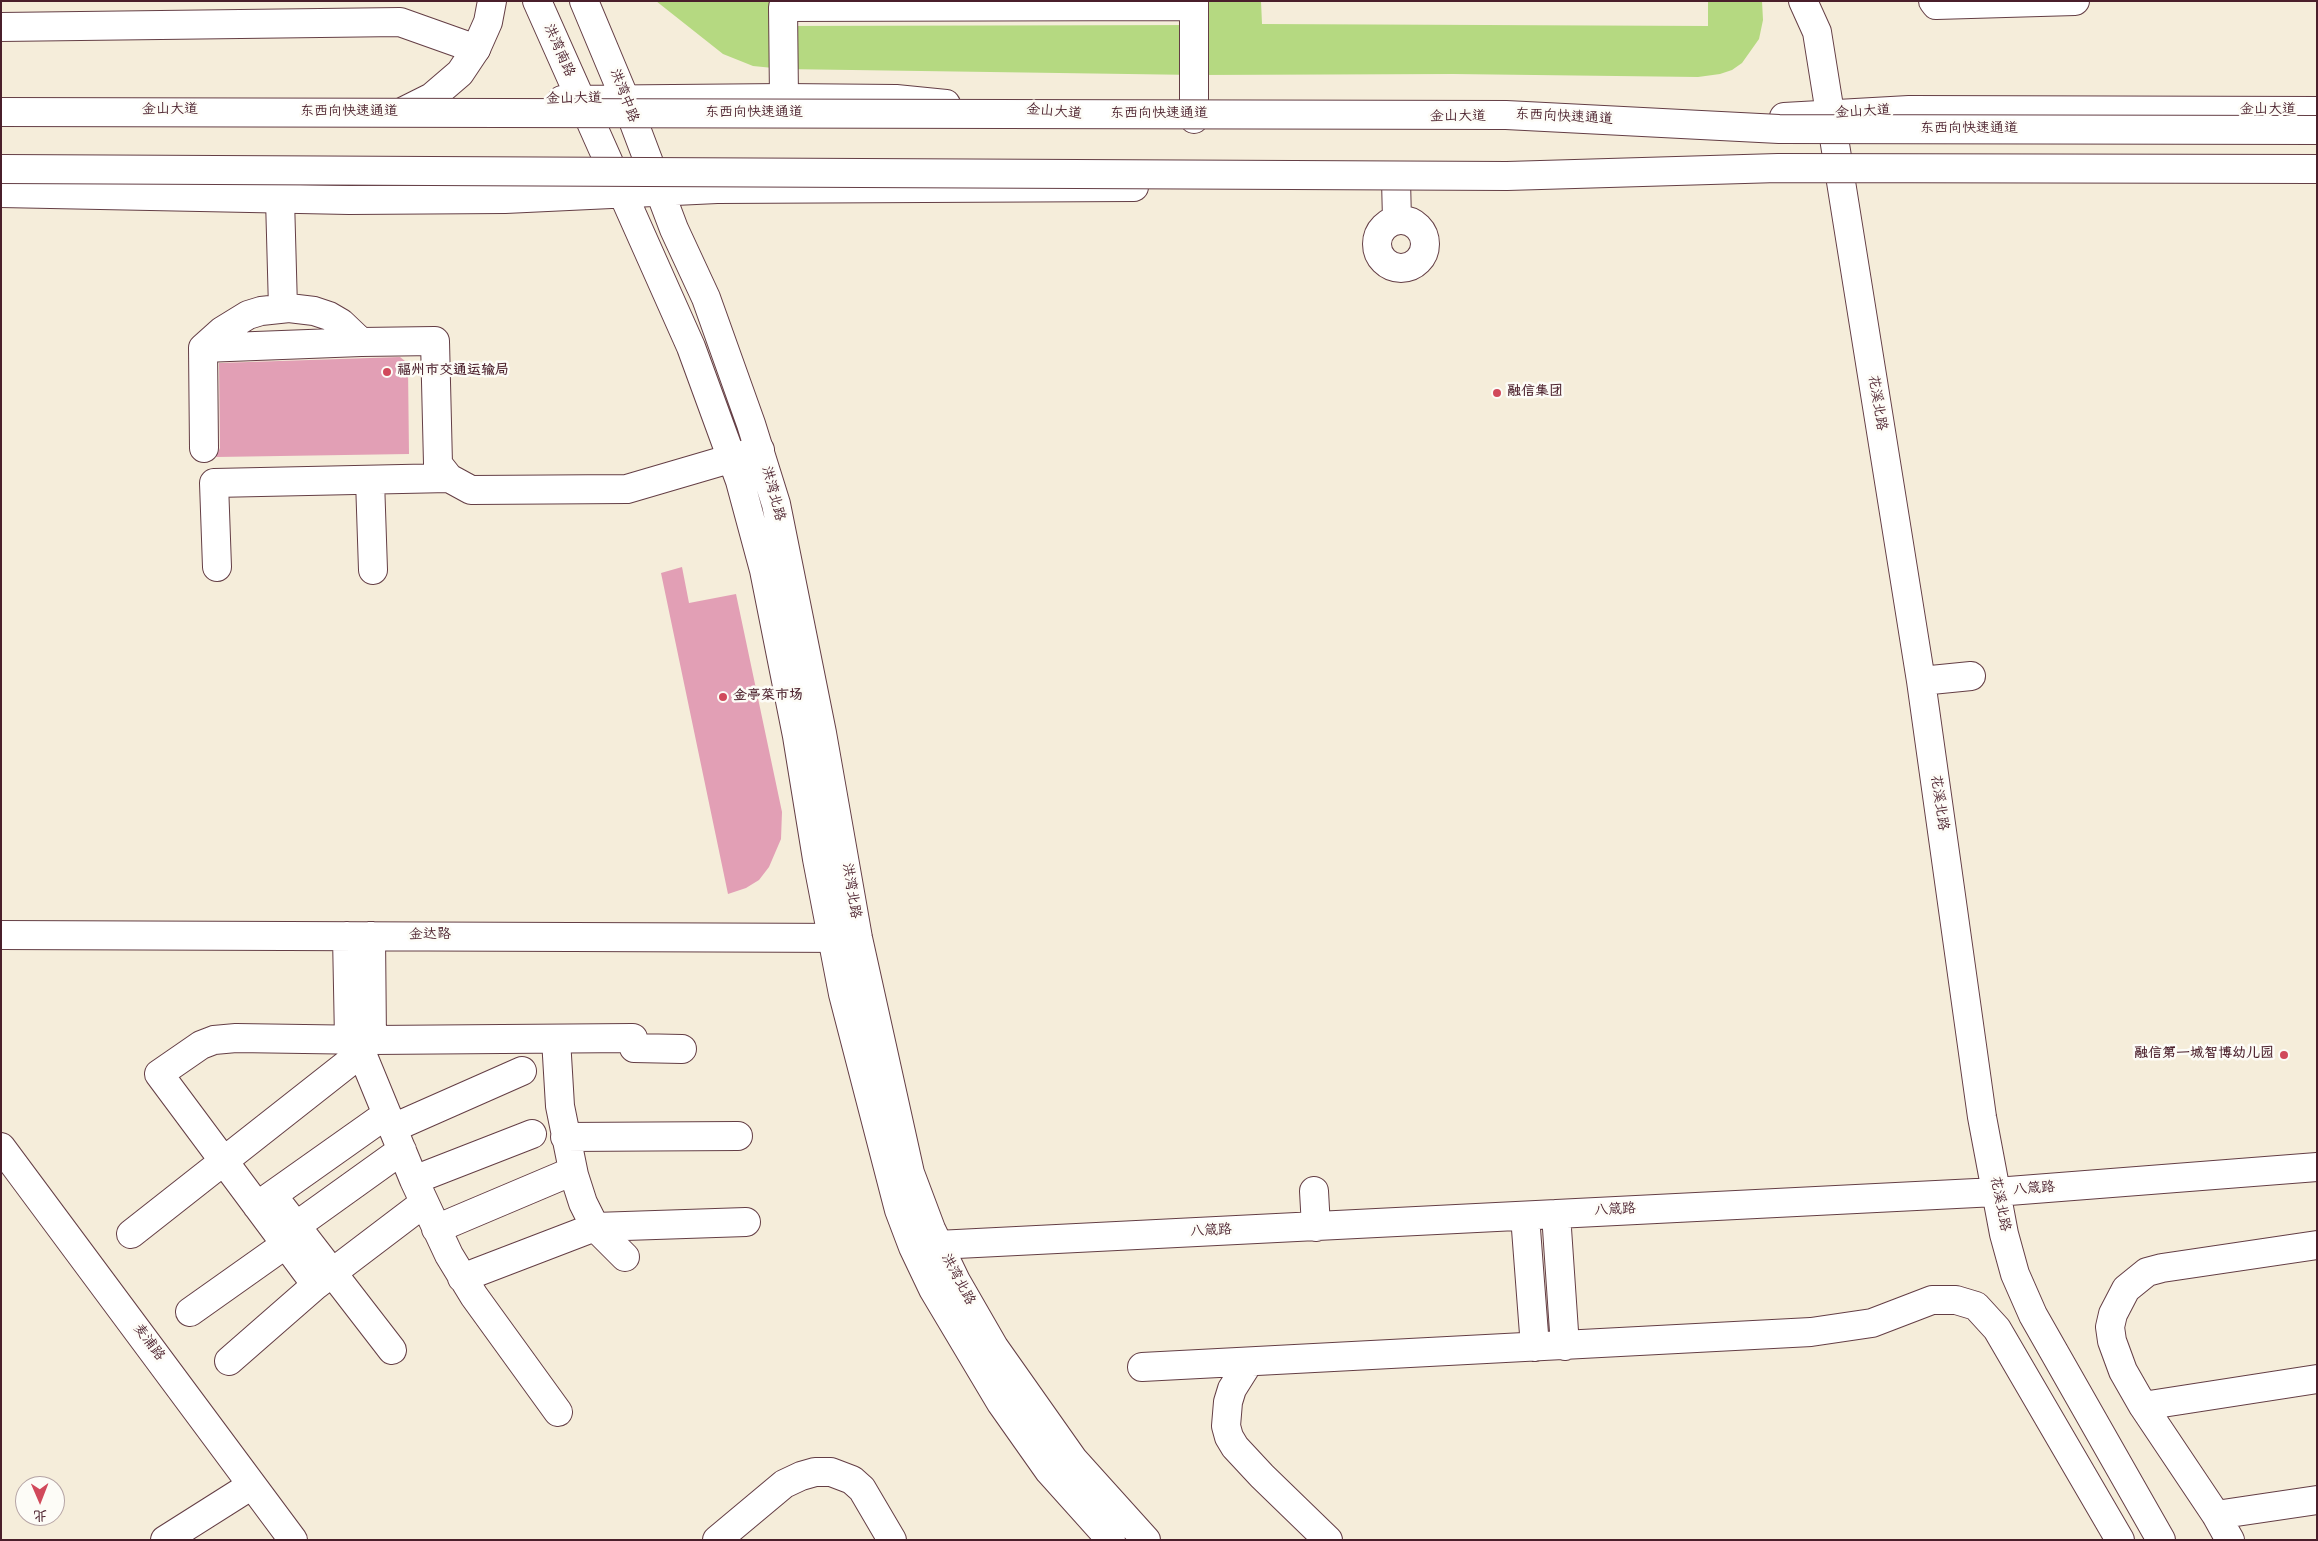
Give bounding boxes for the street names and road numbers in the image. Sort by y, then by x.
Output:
street label: 洪湾南路 [539,22,577,80]
street label: 洪湾中路 [605,67,641,125]
street label: 金山大道 [546,91,602,109]
street label: 金山大道 [1025,102,1083,124]
street label: 金山大道 [142,103,198,119]
street label: 金山大道 [1835,103,1891,123]
street label: 金山大道 [2240,103,2296,119]
street label: 东西向快速通道 [300,105,398,121]
street label: 东西向快速通道 [705,106,803,122]
street label: 东西向快速通道 [1110,107,1208,123]
street label: 东西向快速通道 [1515,107,1613,129]
street label: 金山大道 [1430,110,1486,126]
street label: 东西向快速通道 [1920,122,2018,138]
street label: 花溪北路 [1863,374,1889,432]
street label: 洪湾北路 [757,465,787,523]
street label: 花溪北路 [1926,774,1950,832]
street label: 洪湾北路 [837,862,863,920]
street label: 金达路 [409,928,451,944]
street label: 花溪北路 [1985,1175,2013,1233]
street label: 八箴路 [2012,1180,2056,1200]
street label: 八箴路 [1594,1202,1636,1220]
street label: 八箴路 [1190,1223,1232,1241]
street label: 洪湾北路 [936,1251,978,1309]
street label: 麦浦路 [129,1321,167,1365]

